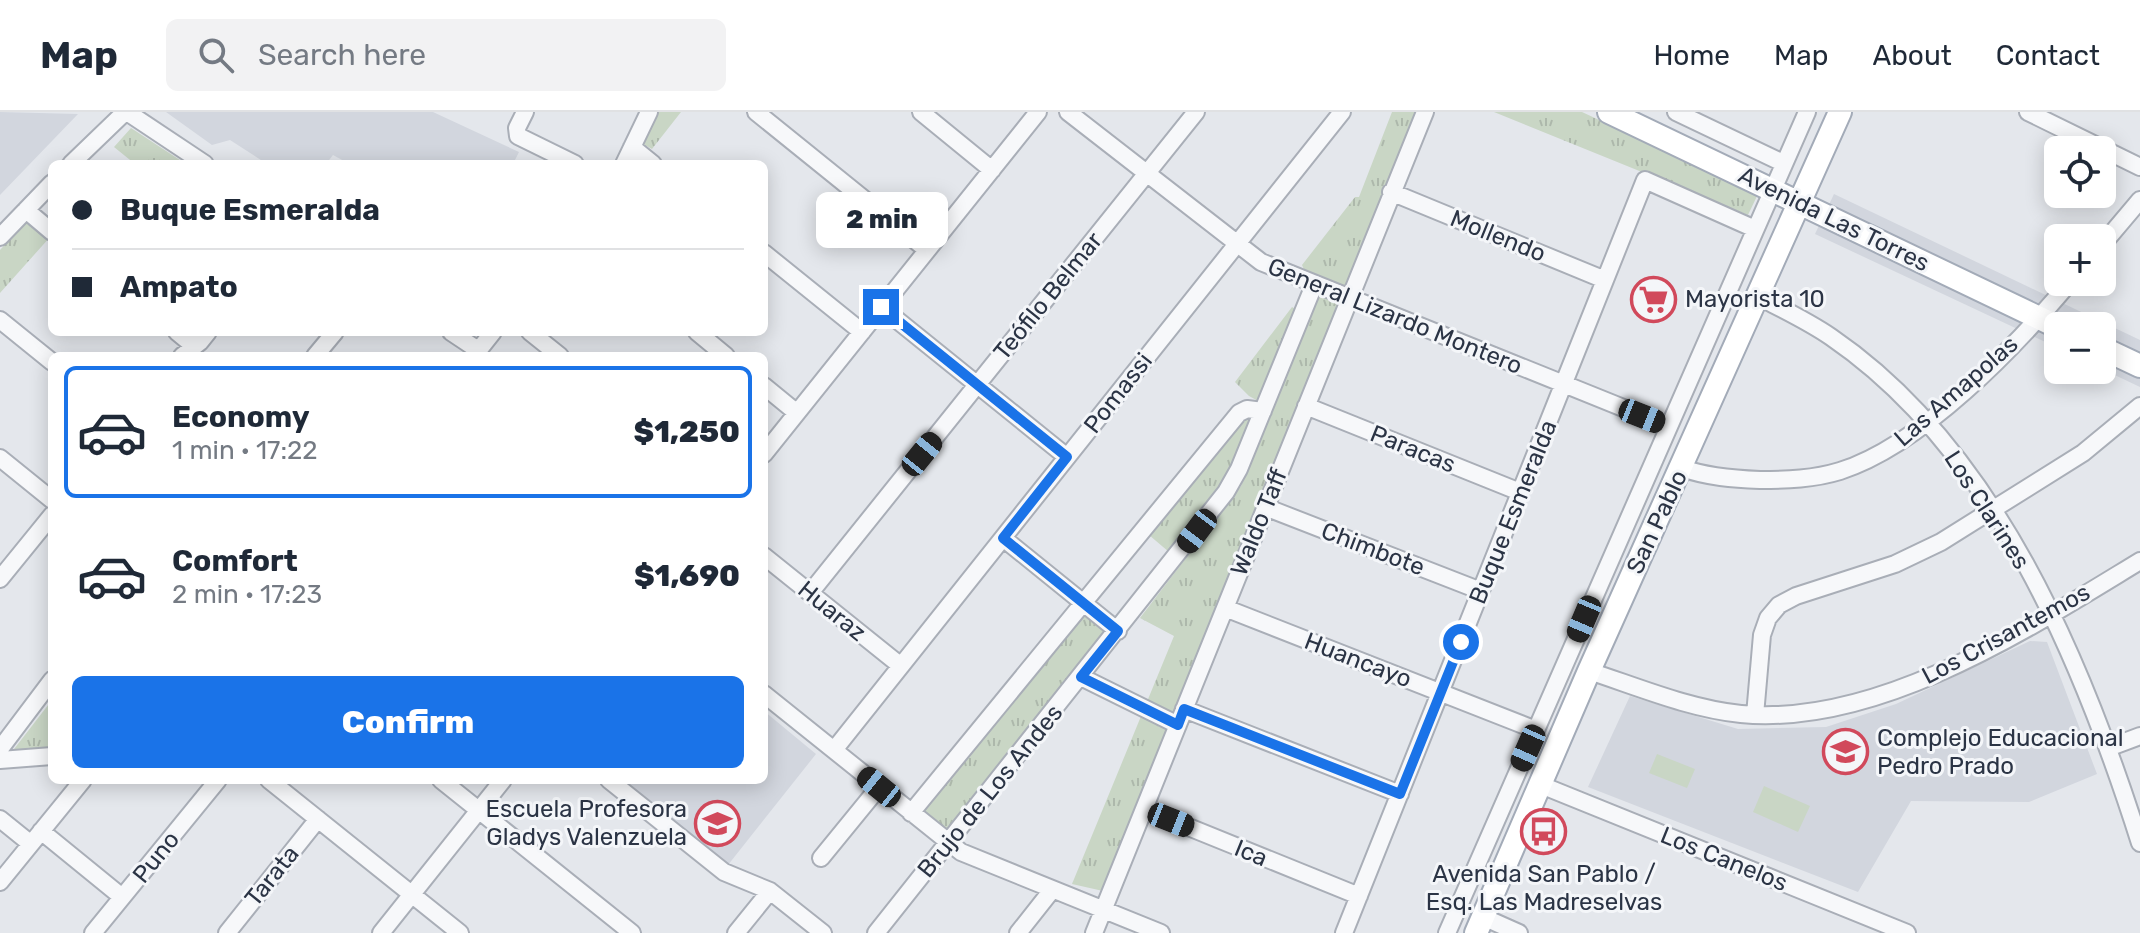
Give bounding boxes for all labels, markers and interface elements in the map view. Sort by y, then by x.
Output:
search box [166,19,726,91]
text: Map [40,32,118,78]
icon: search [194,33,238,77]
text: Search here [258,37,426,73]
text: Home [1653,39,1730,72]
text: Map [1774,39,1828,72]
text: About [1872,39,1952,72]
text: Contact [1996,39,2100,72]
map controls [2044,136,2116,384]
button: locate [2044,136,2116,208]
street label: Avenida Las Torres [1734,161,1934,277]
callout: 2 min [815,191,947,247]
text: Buque Esmeralda [120,192,380,228]
text: 2 min [846,204,918,235]
street label: Mollendo [1446,204,1550,268]
button: + [2044,224,2116,296]
street label: Teófilo Belmar [988,226,1108,366]
street label: General Lizardo Montero [1264,252,1526,380]
text: Ampato [120,269,238,305]
supermarket icon: Mayorista 10 [1630,275,1678,323]
place label: Mayorista 10 [1685,285,1825,313]
route end [863,289,899,325]
button: − [2044,312,2116,384]
street label: Las Amapolas [1889,330,2023,452]
street label: Pomassi [1078,347,1158,439]
icon: car [76,396,148,468]
car [1615,396,1669,436]
text: Economy [172,399,310,435]
text: $1,250 [633,414,740,450]
street label: Buque Esmeralda [1463,416,1563,608]
street label: Paracas [1366,419,1460,479]
car [898,428,946,480]
text: 1 min · 17:22 [172,435,318,466]
street label: Los Clarines [1938,446,2036,574]
street label: Waldo Taff [1225,464,1293,579]
street label: San Pablo [1621,466,1693,578]
car [1173,505,1221,557]
street label: Chimbote [1317,516,1429,582]
icon: car [76,540,148,612]
text: Comfort [172,543,298,579]
text: $1,690 [634,558,740,594]
street label: Huaraz [792,575,872,647]
street label: Los Crisantemos [1917,578,2095,690]
text: 2 min · 17:23 [172,579,322,610]
car [1564,592,1604,646]
route start [1443,624,1479,660]
street label: Huancayo [1301,627,1415,693]
button: Confirm [72,676,744,768]
street label: Brujo de Los Andes [912,699,1068,883]
car [1507,721,1549,775]
place label: Complejo Educacional Pedro Prado [1877,724,2124,780]
school or university icon: Complejo Educacional Pedro Prado [1822,728,1870,776]
car [853,763,905,811]
place label: Escuela Profesora Gladys Valenzuela [486,795,687,851]
school or university icon: Escuela Profesora Gladys Valenzuela [694,799,742,847]
car [1144,800,1198,840]
bus stop icon: Avenida San Pablo / Esq. Las Madreselvas [1520,808,1568,856]
street label: Los Canelos [1657,821,1791,897]
street label: Puno [127,826,185,888]
street label: Ica [1230,834,1272,872]
street label: Tarata [239,840,305,912]
place label: Avenida San Pablo / Esq. Las Madreselvas [1426,860,1662,916]

